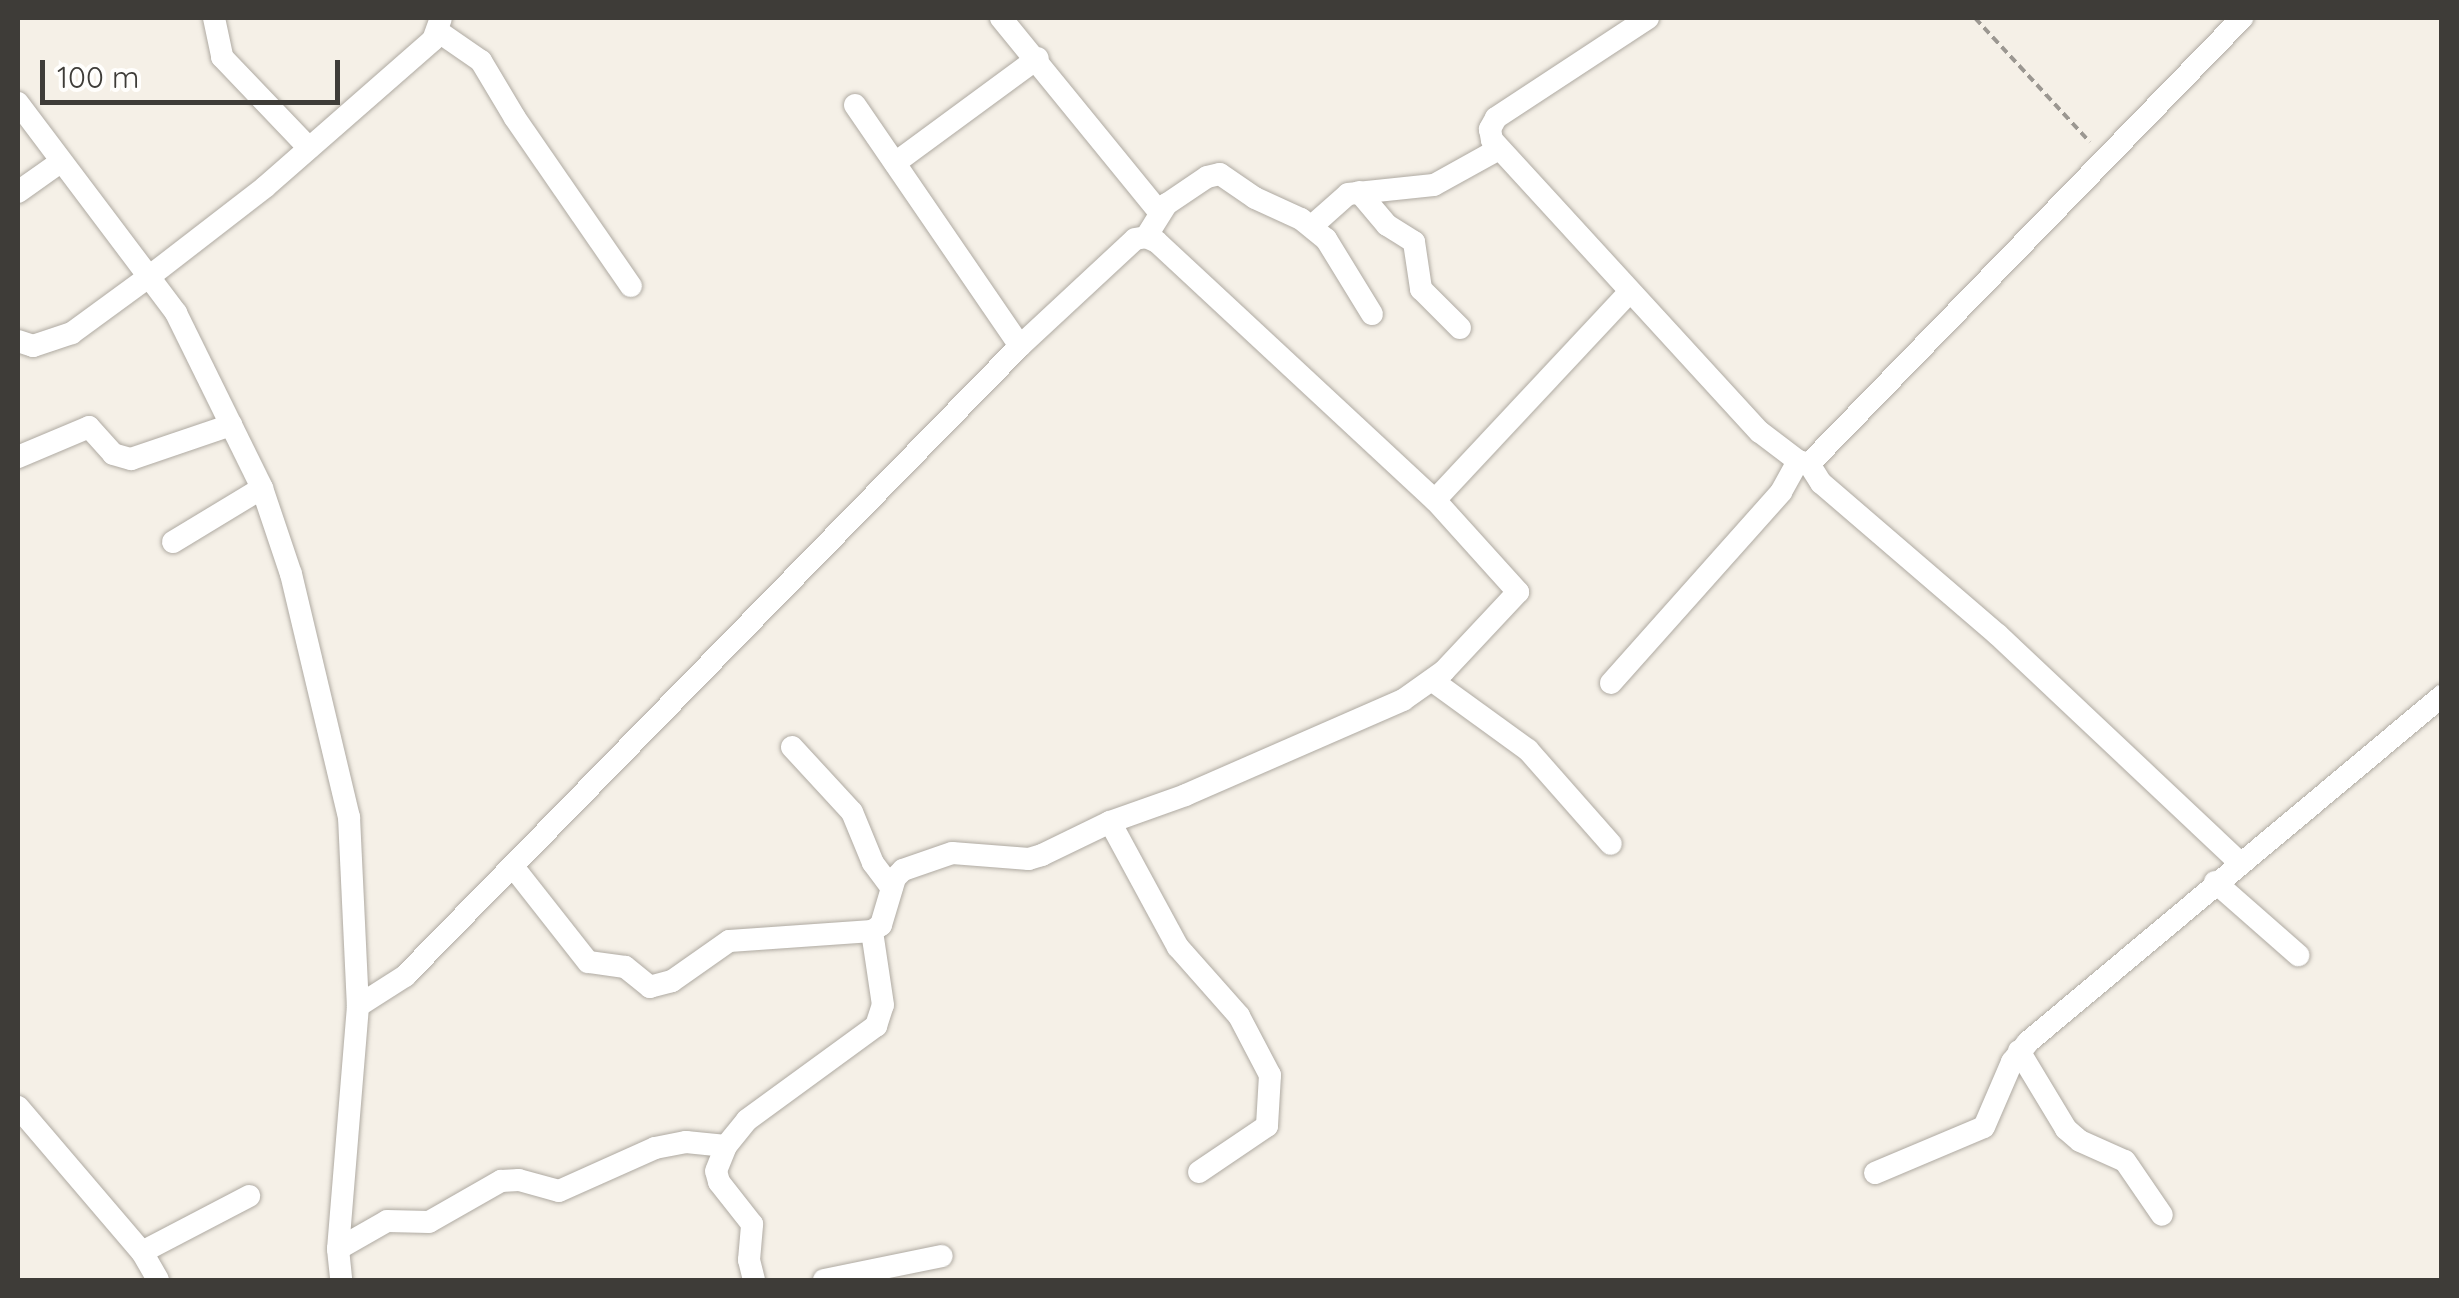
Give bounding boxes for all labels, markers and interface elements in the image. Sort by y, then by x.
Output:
scale bar [45,40,345,102]
text: 100 m [57,58,139,96]

